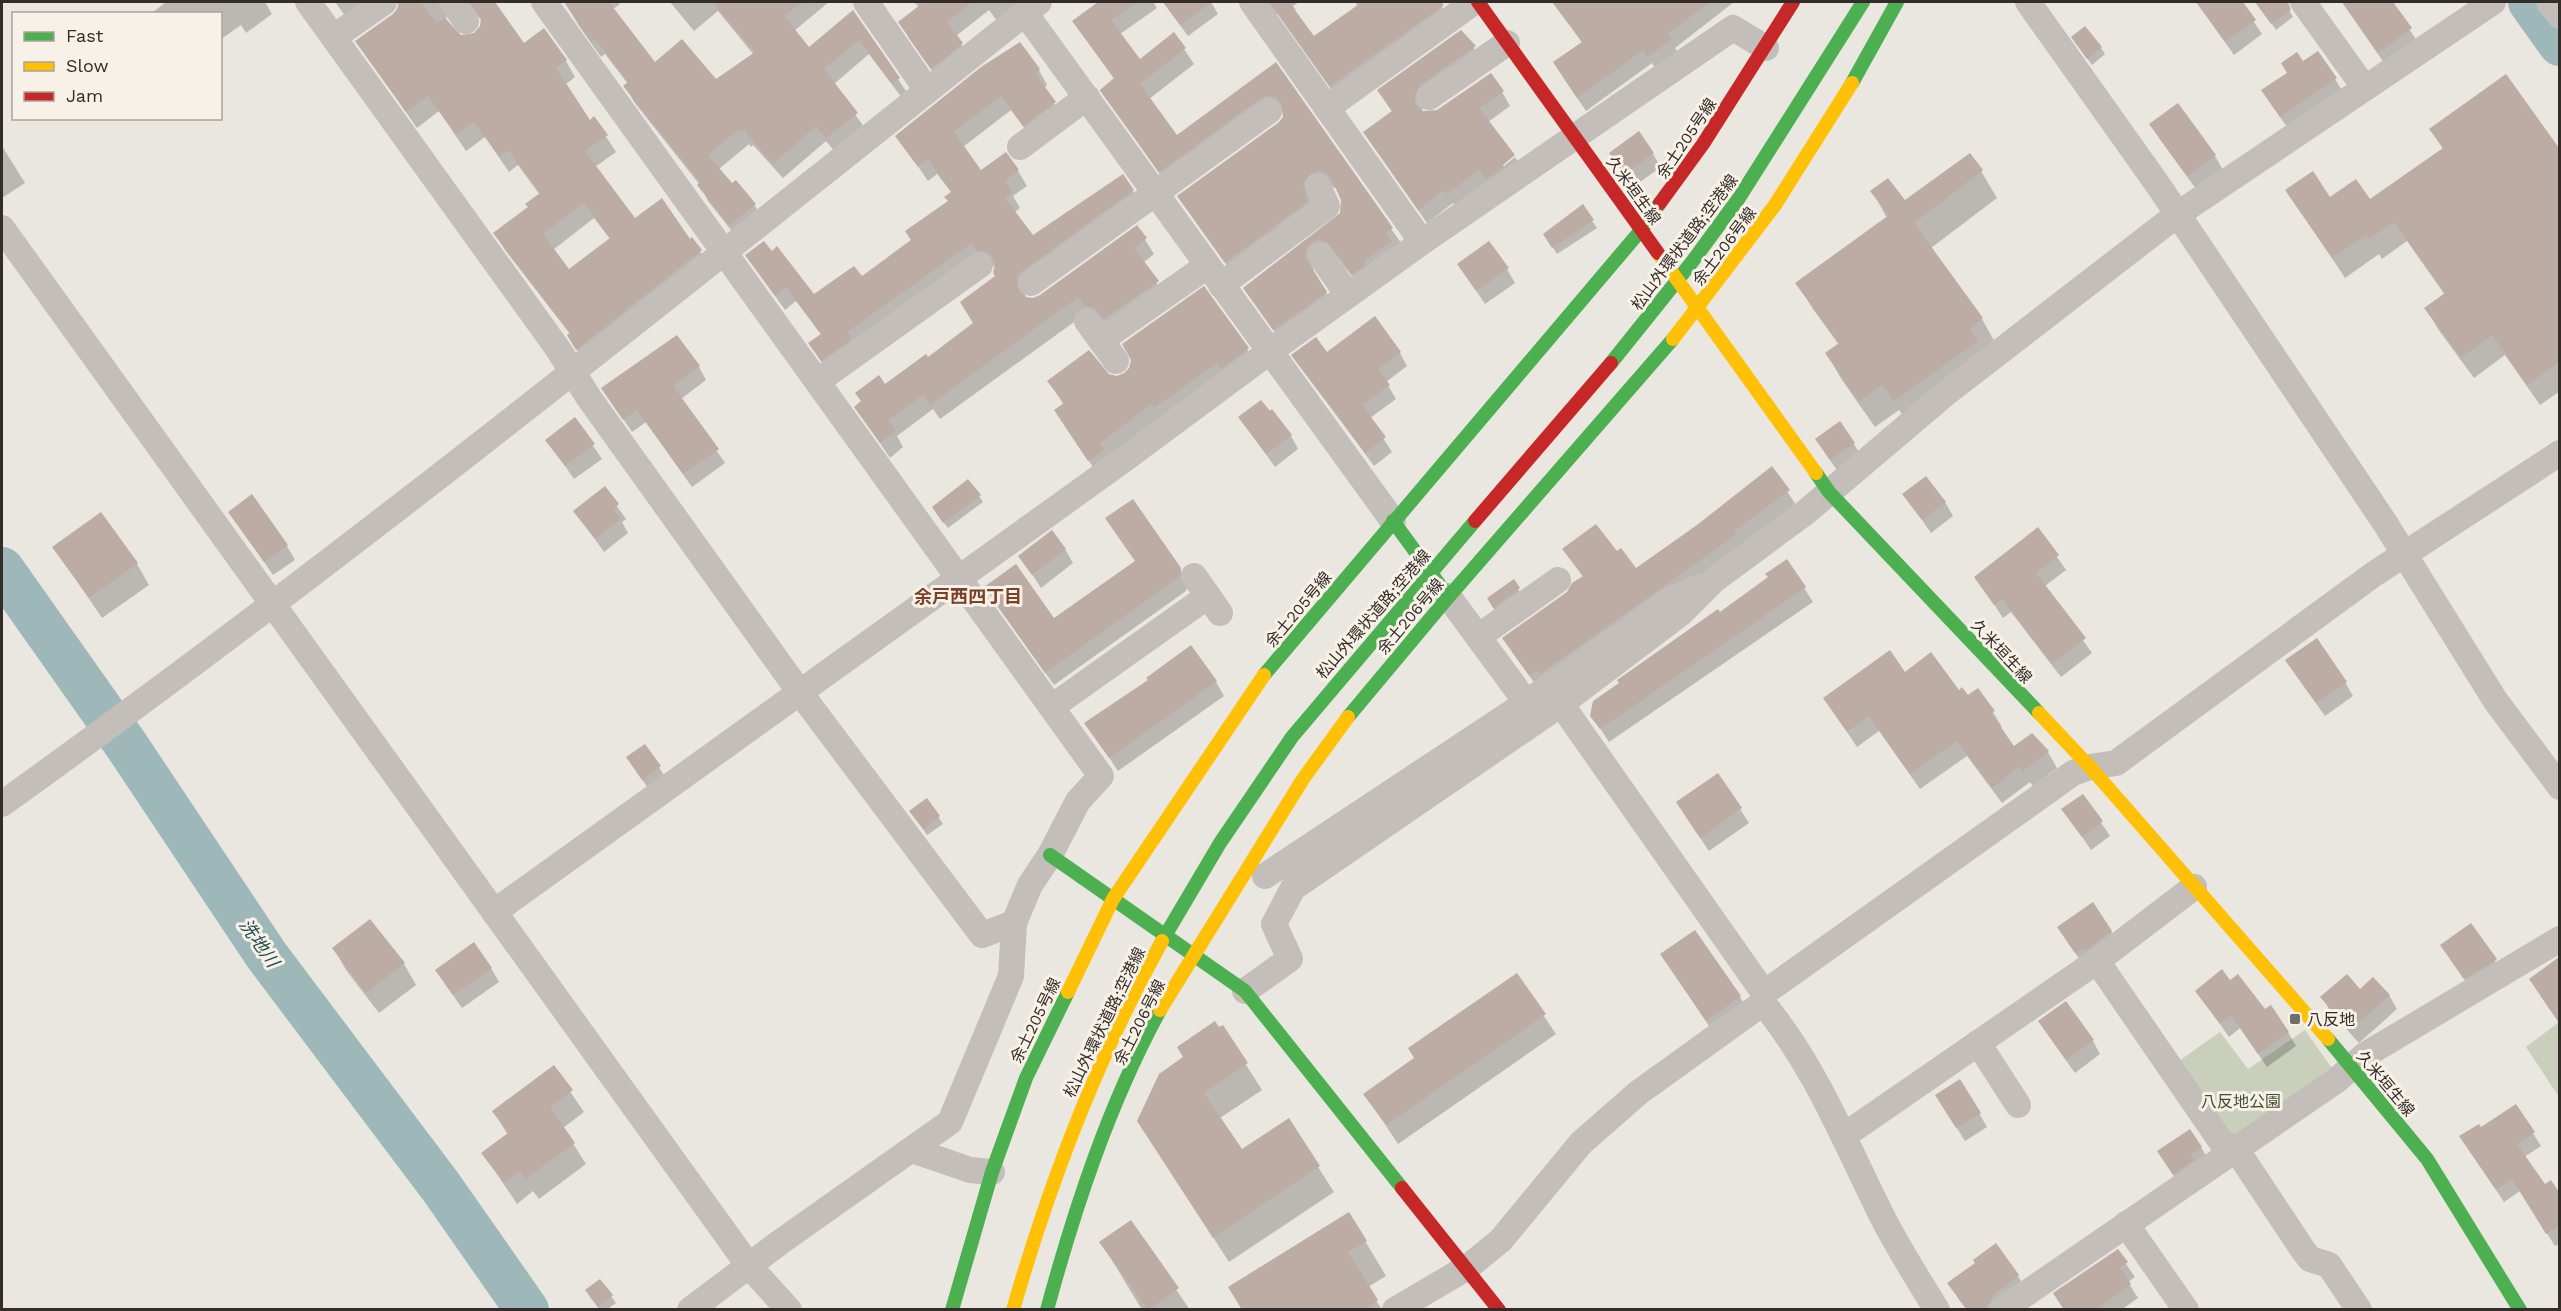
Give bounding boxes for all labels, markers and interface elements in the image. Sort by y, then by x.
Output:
legend [12,12,222,120]
text: Fast [66,25,104,46]
text: Slow [66,55,109,76]
text: Jam [66,85,103,106]
street label: 余土205号線 [1653,95,1720,182]
street label: 久米垣生線 [1602,152,1665,228]
street label: 松山外環状道路;空港線 [1627,171,1742,314]
street label: 余土206号線 [1689,203,1760,289]
street label: 松山外環状道路;空港線 [1312,546,1435,683]
street label: 余土205号線 [1261,568,1335,651]
street label: 余土206号線 [1373,575,1448,658]
district label: 余戸西四丁目 [914,586,1022,607]
street label: 久米垣生線 [1967,616,2036,687]
water label: 洗地川 [235,915,285,972]
street label: 松山外環状道路;空港線 [1060,944,1149,1100]
street label: 余土205号線 [1007,974,1064,1066]
street label: 余土206号線 [1110,976,1169,1068]
place label: 八反地 [2307,1010,2355,1029]
marker: 八反地 [2288,1012,2302,1026]
street label: 久米垣生線 [2353,1047,2419,1120]
park label: 八反地公園 [2201,1092,2281,1111]

